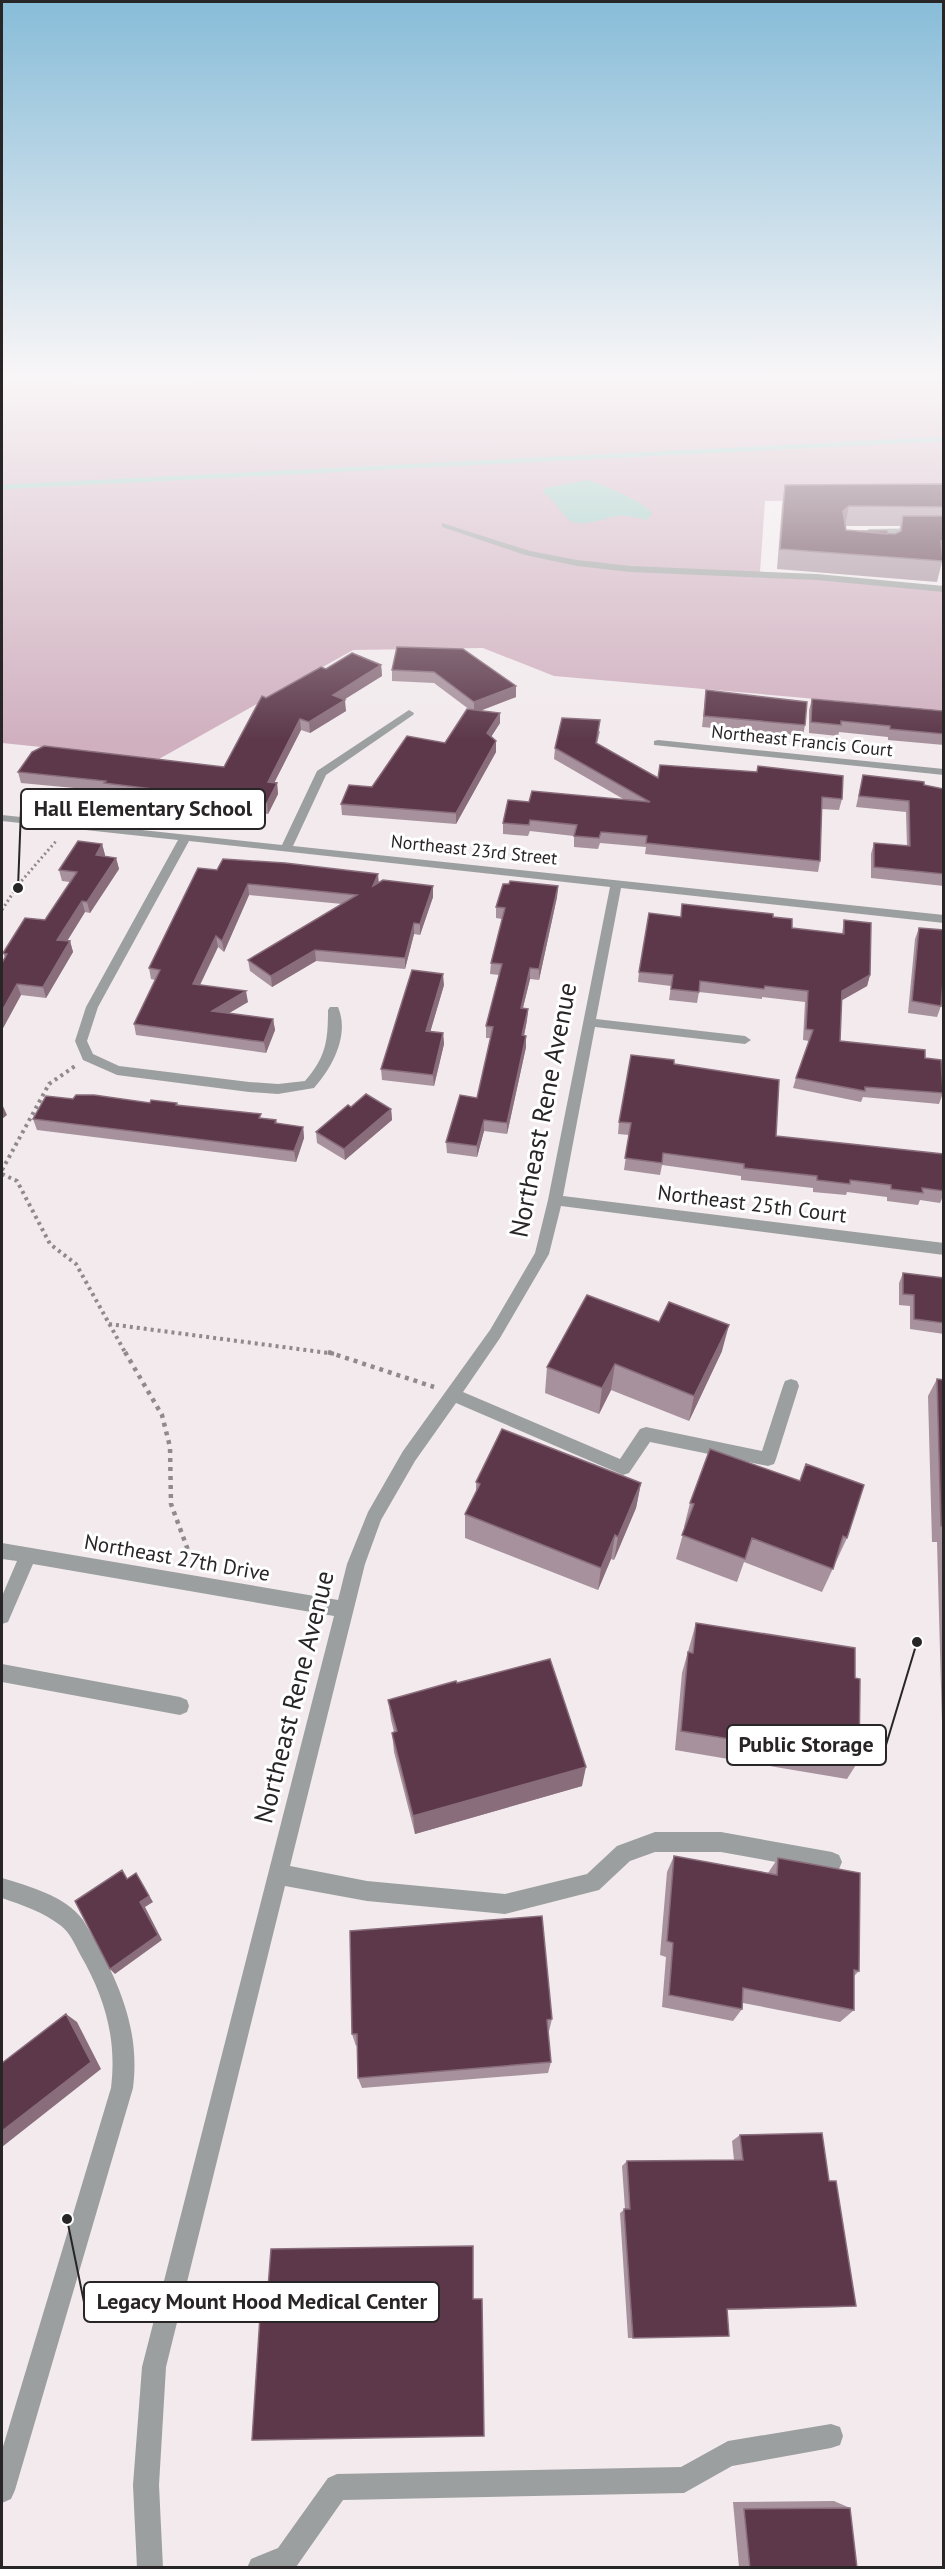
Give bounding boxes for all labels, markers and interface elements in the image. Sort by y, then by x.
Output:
street label: Northeast Francis Court [710,720,894,761]
callout: Hall Elementary School [21,789,265,829]
text: Hall Elementary School [34,794,253,822]
street label: Northeast 23rd Street [390,829,558,870]
street label: Northeast Rene Avenue [502,980,583,1240]
street label: Northeast 25th Court [656,1179,848,1228]
street label: Northeast 27th Drive [82,1528,272,1587]
street label: Northeast Rene Avenue [246,1567,341,1827]
callout: Public Storage [727,1725,886,1765]
text: Public Storage [738,1730,874,1758]
callout: Legacy Mount Hood Medical Center [84,2282,439,2322]
text: Legacy Mount Hood Medical Center [97,2287,428,2315]

